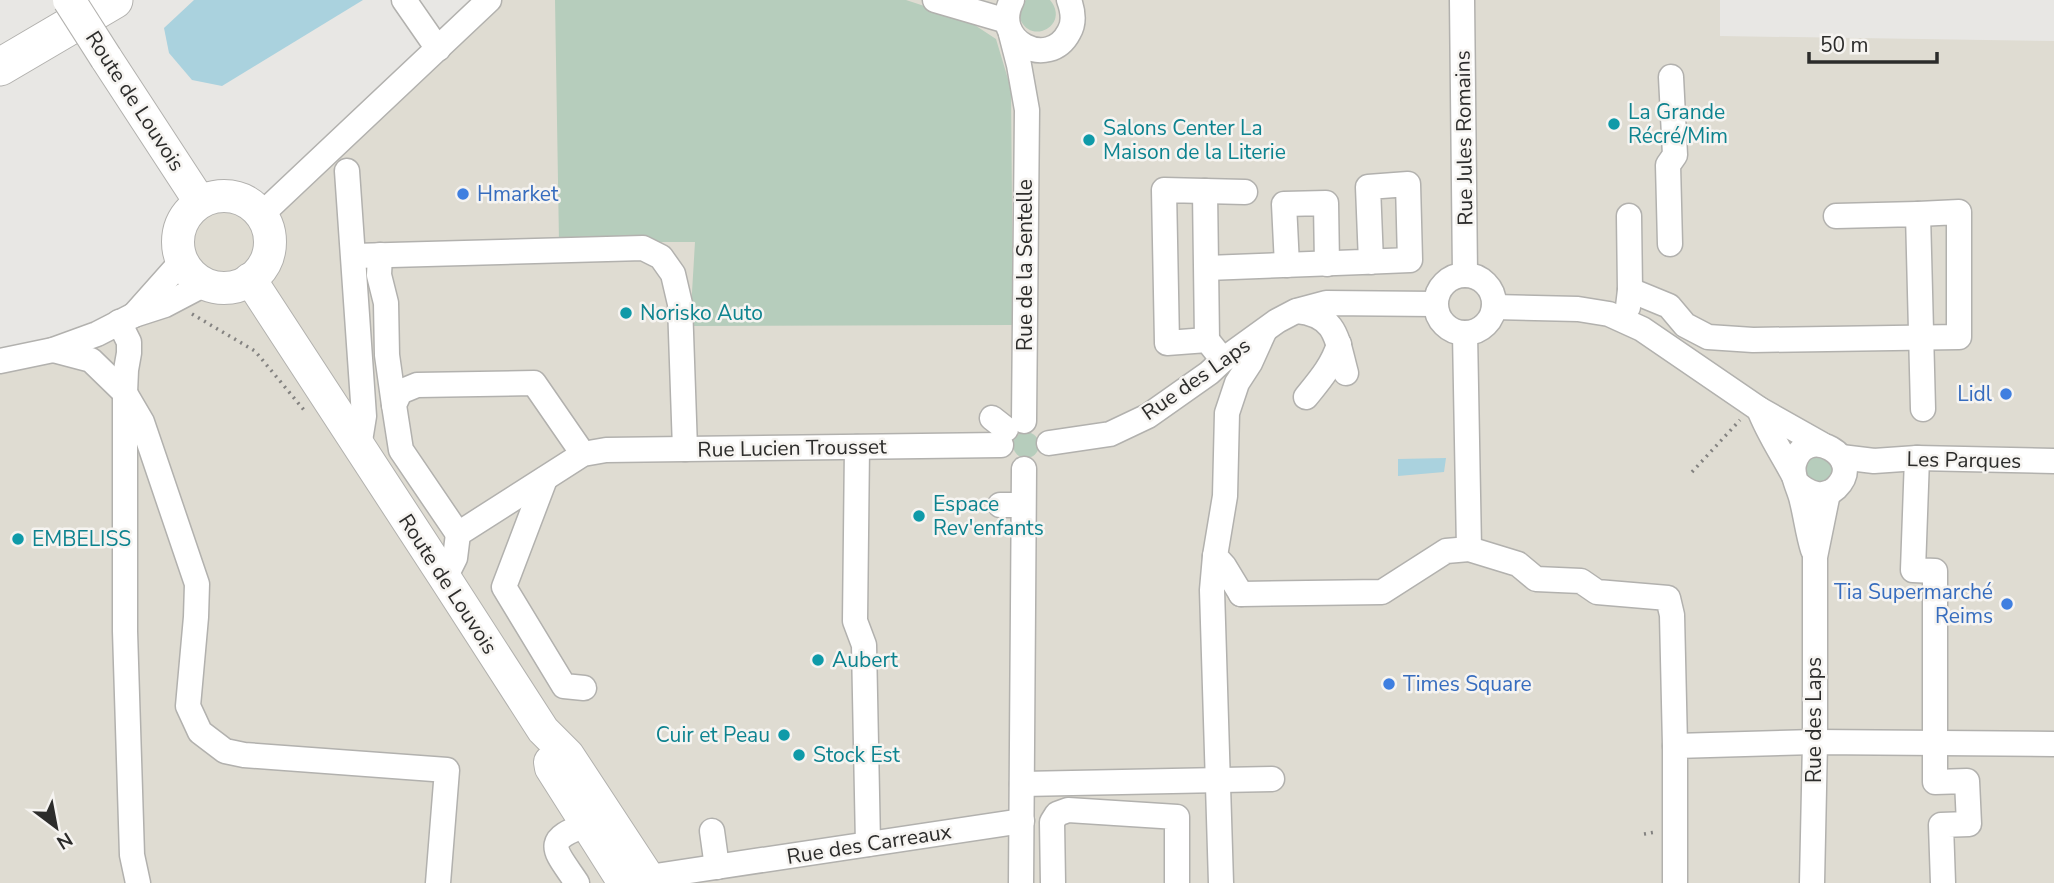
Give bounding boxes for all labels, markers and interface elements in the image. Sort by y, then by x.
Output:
scale bar [1809,21,1937,65]
street label: Route de Louvois [79,25,191,177]
text: 50 m [1820,31,1869,59]
street label: Rue Jules Romains [1448,50,1480,226]
place label: La Grande Récré/Mim [1628,98,1728,150]
place label: Salons Center La Maison de la Literie [1103,114,1286,166]
marker: La Grande Récré/Mim [1606,116,1622,132]
marker: Salons Center La Maison de la Literie [1081,132,1097,148]
street label: Rue de la Sentelle [1011,179,1039,351]
place label: Hmarket [477,180,559,208]
marker: Hmarket [455,186,471,202]
place label: Norisko Auto [640,299,763,327]
marker: Norisko Auto [618,305,634,321]
street label: Rue des Laps [1136,331,1256,427]
place label: Lidl [1957,380,1993,408]
marker: Lidl [1998,386,2014,402]
street label: Rue Lucien Trousset [697,432,887,464]
street label: Les Parques [1906,445,2022,475]
place label: Espace Rev'enfants [933,490,1044,542]
street label: Route de Louvois [392,508,504,660]
marker: Espace Rev'enfants [911,508,927,524]
place label: EMBELISS [32,525,131,553]
marker: EMBELISS [10,531,26,547]
place label: Tia Supermarché Reims [1834,578,1993,630]
marker: Tia Supermarché Reims [1999,596,2015,612]
place label: Aubert [832,646,899,674]
marker: Aubert [810,652,826,668]
street label: Rue des Laps [1800,657,1828,783]
place label: Times Square [1403,670,1532,698]
marker: Times Square [1381,676,1397,692]
place label: Cuir et Peau [656,721,770,749]
marker: Cuir et Peau [776,727,792,743]
place label: Stock Est [813,741,900,769]
marker: Stock Est [791,747,807,763]
north arrow [21,792,91,862]
street label: Rue des Carreaux [785,817,953,871]
text: N [52,826,77,855]

